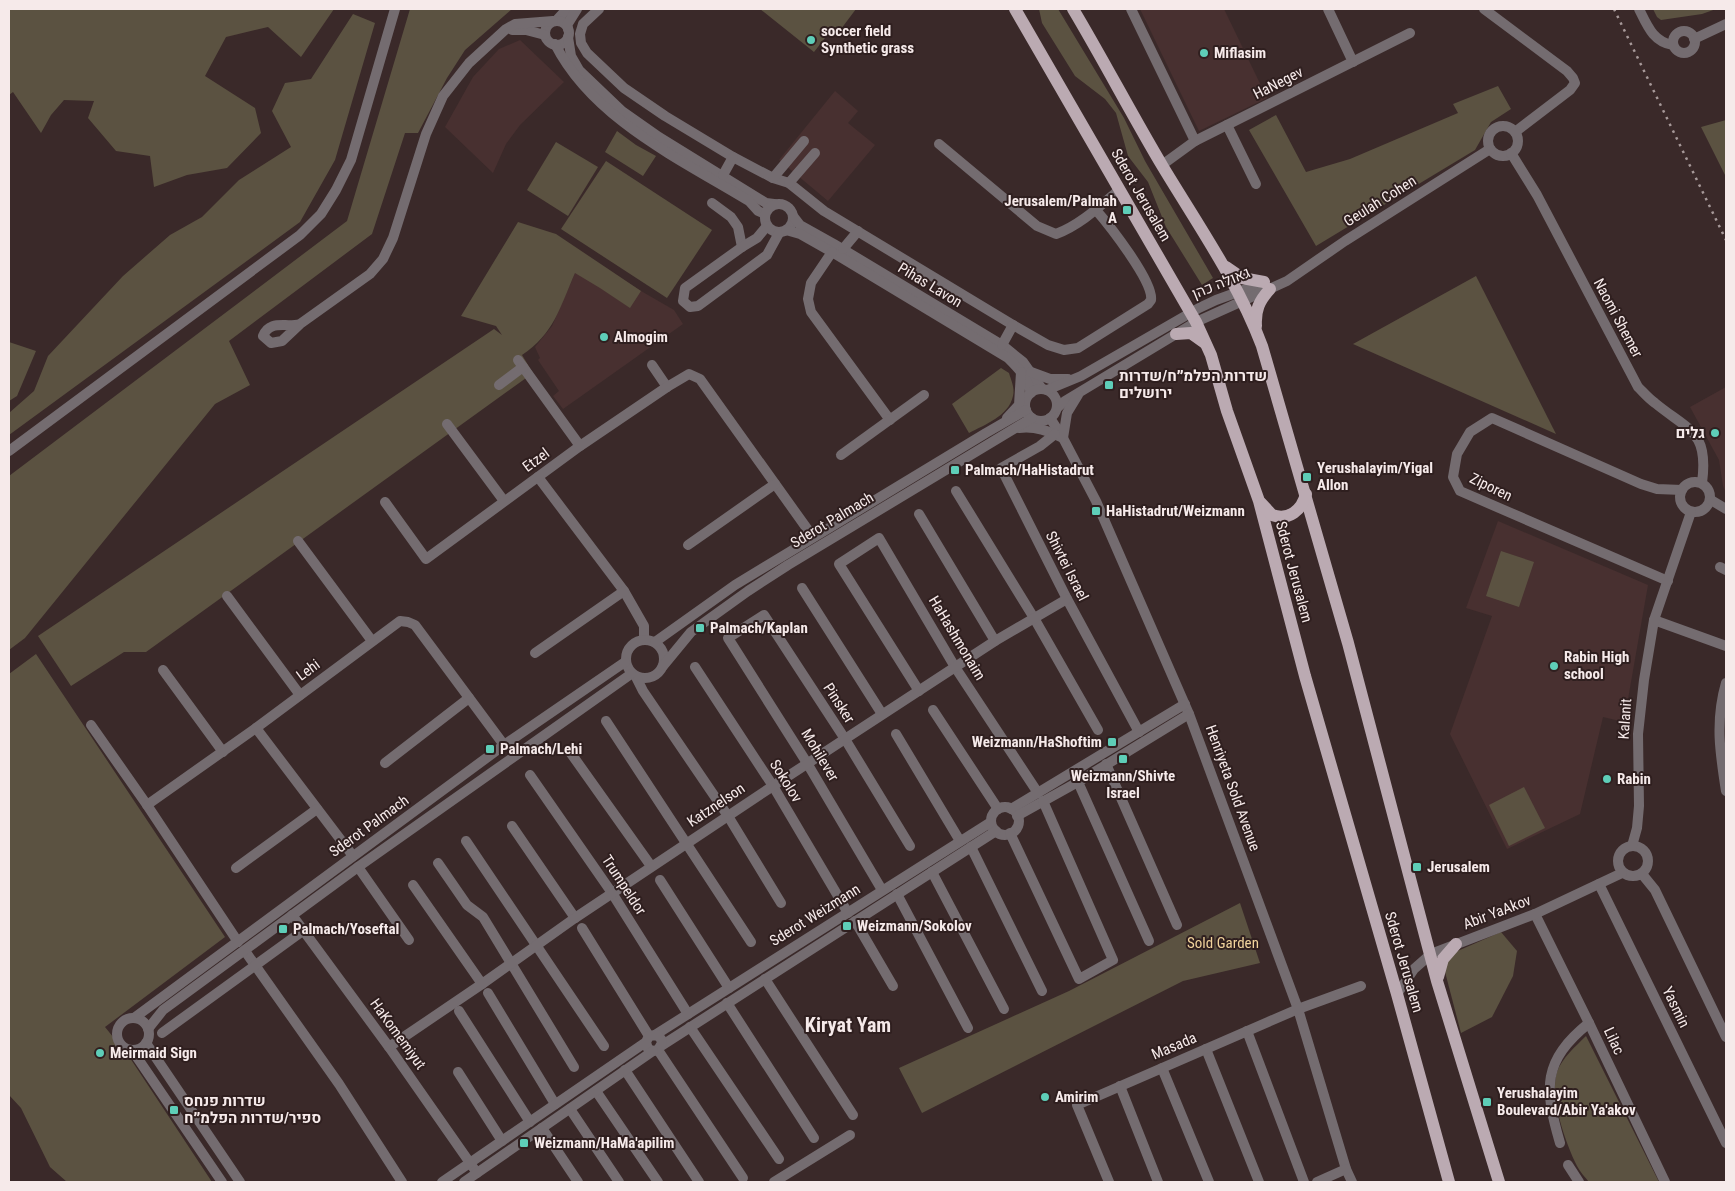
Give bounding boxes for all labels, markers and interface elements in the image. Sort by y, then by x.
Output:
place label: soccer field Synthetic grass [821,22,914,57]
marker: soccer field Synthetic grass [805,34,817,46]
place label: Miflasim [1214,44,1266,62]
marker: Miflasim [1198,47,1210,59]
street label: HaNegev [1250,63,1306,103]
street label: Sderot Jerusalem [1107,145,1175,245]
street label: Geulah Cohen [1340,172,1420,230]
place label: Jerusalem/Palmah A [1004,192,1117,227]
marker: Jerusalem/Palmah A [1121,204,1133,216]
street label: Pihas Lavon [895,259,965,311]
street label: גאולה כהן [1189,263,1253,303]
street label: Naomi Shemer [1590,275,1647,361]
place label: Almogim [614,328,668,346]
marker: Almogim [598,331,610,343]
place label: שדרות הפלמ״ח/שדרות ירושלים [1119,367,1267,402]
marker: שדרות הפלמ״ח/שדרות ירושלים [1103,379,1115,391]
place label: גלים [1675,424,1705,442]
marker: גלים [1709,427,1721,439]
street label: Etzel [519,444,553,476]
place label: Yerushalayim/Yigal Allon [1317,459,1433,494]
place label: Palmach/HaHistadrut [965,461,1094,479]
marker: Palmach/HaHistadrut [949,464,961,476]
street label: Ziporen [1467,469,1515,505]
marker: Yerushalayim/Yigal Allon [1301,471,1313,483]
street label: Sderot Palmach [787,488,877,552]
place label: HaHistadrut/Weizmann [1106,502,1245,520]
marker: HaHistadrut/Weizmann [1090,505,1102,517]
street label: Sderot Jerusalem [1272,519,1316,625]
street label: Shivtei Israel [1042,528,1092,604]
street label: HaHashmonaim [925,593,989,683]
place label: Palmach/Kaplan [710,619,808,637]
marker: Palmach/Kaplan [694,622,706,634]
place label: Rabin High school [1564,648,1629,683]
street label: Lehi [293,655,323,685]
marker: Rabin High school [1548,660,1560,672]
street label: Pinsker [819,680,859,727]
street label: Kalanit [1615,698,1635,740]
street label: Henriyeta Sold Avenue [1202,723,1264,853]
street label: Mohilever [797,726,843,785]
place label: Weizmann/HaShoftim [972,733,1102,751]
marker: Weizmann/HaShoftim [1106,736,1118,748]
place label: Palmach/Lehi [500,740,582,758]
marker: Palmach/Lehi [484,743,496,755]
marker: Weizmann/Shivte Israel [1117,753,1129,765]
street label: Sokolov [766,756,806,806]
place label: Weizmann/Shivte Israel [1071,767,1175,802]
place label: Rabin [1617,770,1651,788]
marker: Rabin [1601,773,1613,785]
street label: Katznelson [684,779,748,831]
street label: Sderot Palmach [326,791,412,861]
street label: Trumpeldor [598,852,650,919]
place label: Jerusalem [1427,858,1490,876]
marker: Jerusalem [1411,861,1423,873]
street label: Sderot Weizmann [766,880,864,950]
street label: Abir YaAkov [1461,891,1534,933]
street label: Sderot Jerusalem [1381,910,1427,1014]
place label: Weizmann/Sokolov [857,917,972,935]
place label: Palmach/Yoseftal [293,920,399,938]
marker: Weizmann/Sokolov [841,920,853,932]
marker: Palmach/Yoseftal [277,923,289,935]
park label: Sold Garden [1187,934,1259,952]
street label: Yasmin [1658,984,1694,1030]
street label: HaKomemiyut [366,995,430,1073]
district label: Kiryat Yam [805,1013,891,1037]
street label: Lilac [1600,1024,1628,1058]
street label: Masada [1149,1028,1199,1064]
place label: Meirmaid Sign [110,1044,197,1062]
marker: Meirmaid Sign [94,1047,106,1059]
place label: Yerushalayim Boulevard/Abir Ya'akov [1497,1084,1636,1119]
place label: Amirim [1055,1088,1098,1106]
marker: Amirim [1039,1091,1051,1103]
place label: שדרות פנחס ספיר/שדרות הפלמ״ח [184,1092,321,1127]
marker: Yerushalayim Boulevard/Abir Ya'akov [1481,1096,1493,1108]
marker: שדרות פנחס ספיר/שדרות הפלמ״ח [168,1104,180,1116]
place label: Weizmann/HaMa'apilim [534,1134,674,1152]
marker: Weizmann/HaMa'apilim [518,1137,530,1149]

